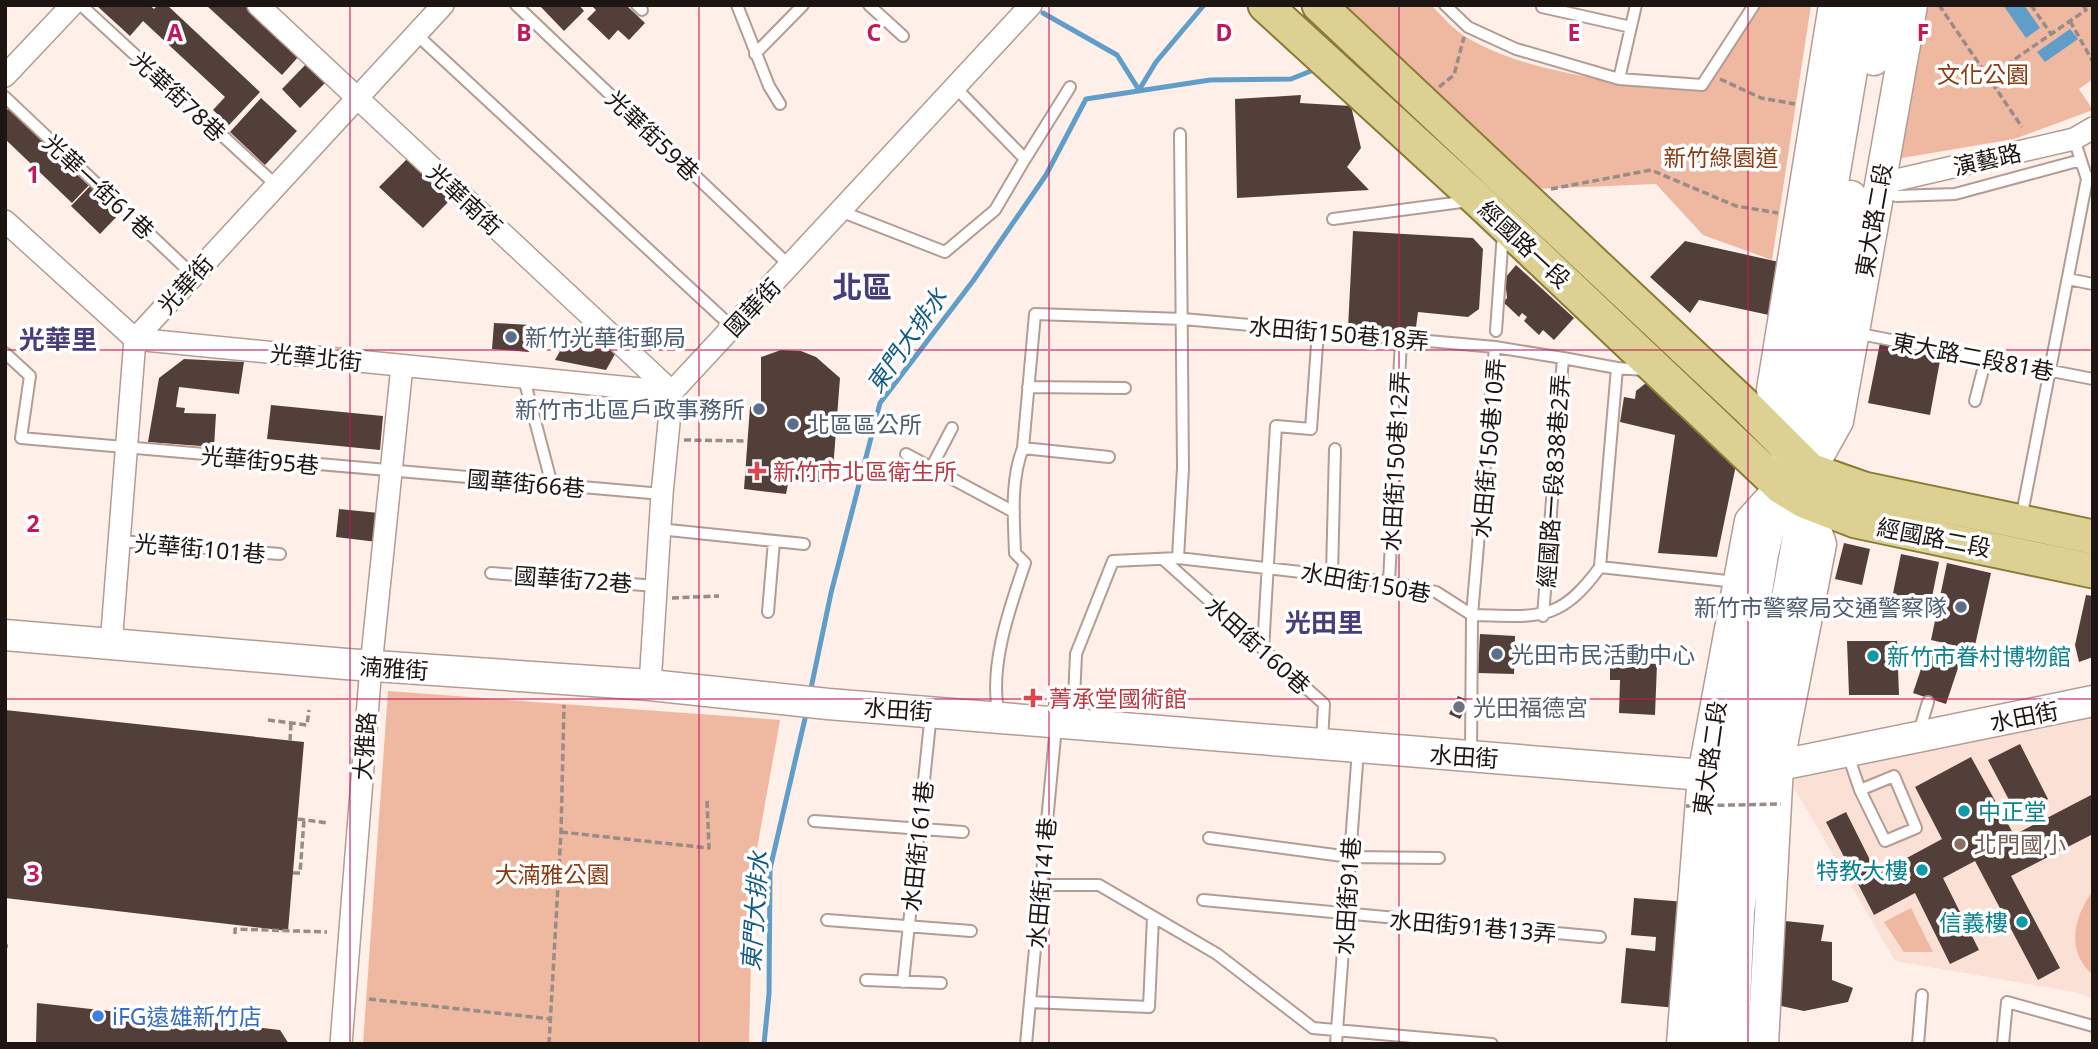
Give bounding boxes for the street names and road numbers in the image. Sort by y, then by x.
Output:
street label: 光華街78巷 [125,44,233,148]
street label: 光華街59巷 [599,82,707,188]
street label: 光華一街61巷 [36,126,162,246]
street label: 演藝路 [1950,136,2024,182]
street label: 光華南街 [420,156,510,242]
street label: 東大路二段 [1847,161,1899,279]
street label: 經國路一段 [1472,193,1578,295]
street label: 光華街 [150,248,220,320]
street label: 國華街 [717,271,787,343]
street label: 水田街150巷18弄 [1248,309,1430,357]
street label: 東大路二段81巷 [1889,325,2057,387]
street label: 光華北街 [269,336,363,378]
street label: 水田街150巷10弄 [1464,357,1512,539]
street label: 水田街150巷12弄 [1374,370,1416,552]
street label: 經國路一段838巷2弄 [1530,373,1576,589]
street label: 光華街95巷 [200,439,320,481]
street label: 國華街66巷 [466,462,586,504]
street label: 經國路二段 [1875,510,1993,564]
street label: 光華街101巷 [133,526,267,570]
street label: 水田街150巷 [1298,555,1434,609]
street label: 國華街72巷 [513,559,633,599]
street label: 水田街160巷 [1198,589,1318,701]
street label: 湳雅街 [358,650,430,686]
street label: 水田街 [862,691,934,727]
street label: 水田街 [1987,694,2061,738]
street label: 東大路二段 [1685,699,1733,817]
street label: 大雅路 [346,710,382,782]
street label: 水田街 [1428,738,1500,774]
street label: 水田街161巷 [894,779,940,913]
street label: 水田街141巷 [1019,816,1063,950]
street label: 水田街91巷 [1327,836,1367,956]
street label: 水田街91巷13弄 [1388,903,1558,949]

